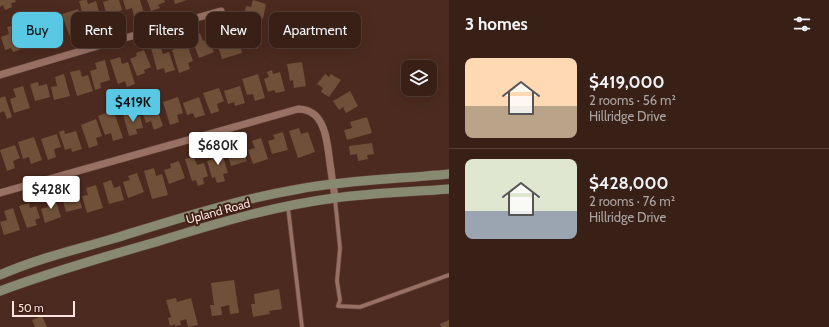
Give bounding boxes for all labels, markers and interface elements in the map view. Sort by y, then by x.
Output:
chip: Buy [12,12,63,48]
chip: Rent [71,12,126,48]
chip: Filters [134,12,198,48]
chip: New [206,12,261,48]
chip: Apartment [269,12,361,48]
icon: filters [791,13,813,35]
text: 3 homes [465,14,528,34]
map controls [401,60,437,96]
button: layers [401,60,437,96]
text: $419,000 [589,72,665,92]
icon: home [497,74,545,122]
pin: $419K [105,89,161,123]
text: 2 rooms · 56 m² [589,92,676,108]
text: $419K [115,94,151,110]
text: Hillridge Drive [589,108,666,124]
pin: $680K [190,132,246,166]
text: $680K [198,137,238,153]
text: $428,000 [589,173,668,193]
icon: home [497,175,545,223]
pin: $428K [23,176,79,210]
text: $428K [32,181,70,197]
text: 2 rooms · 76 m² [589,193,675,209]
street label: Upland Road [184,195,252,227]
text: Hillridge Drive [589,209,666,225]
scale bar [12,299,75,318]
text: 50 m [18,301,44,315]

